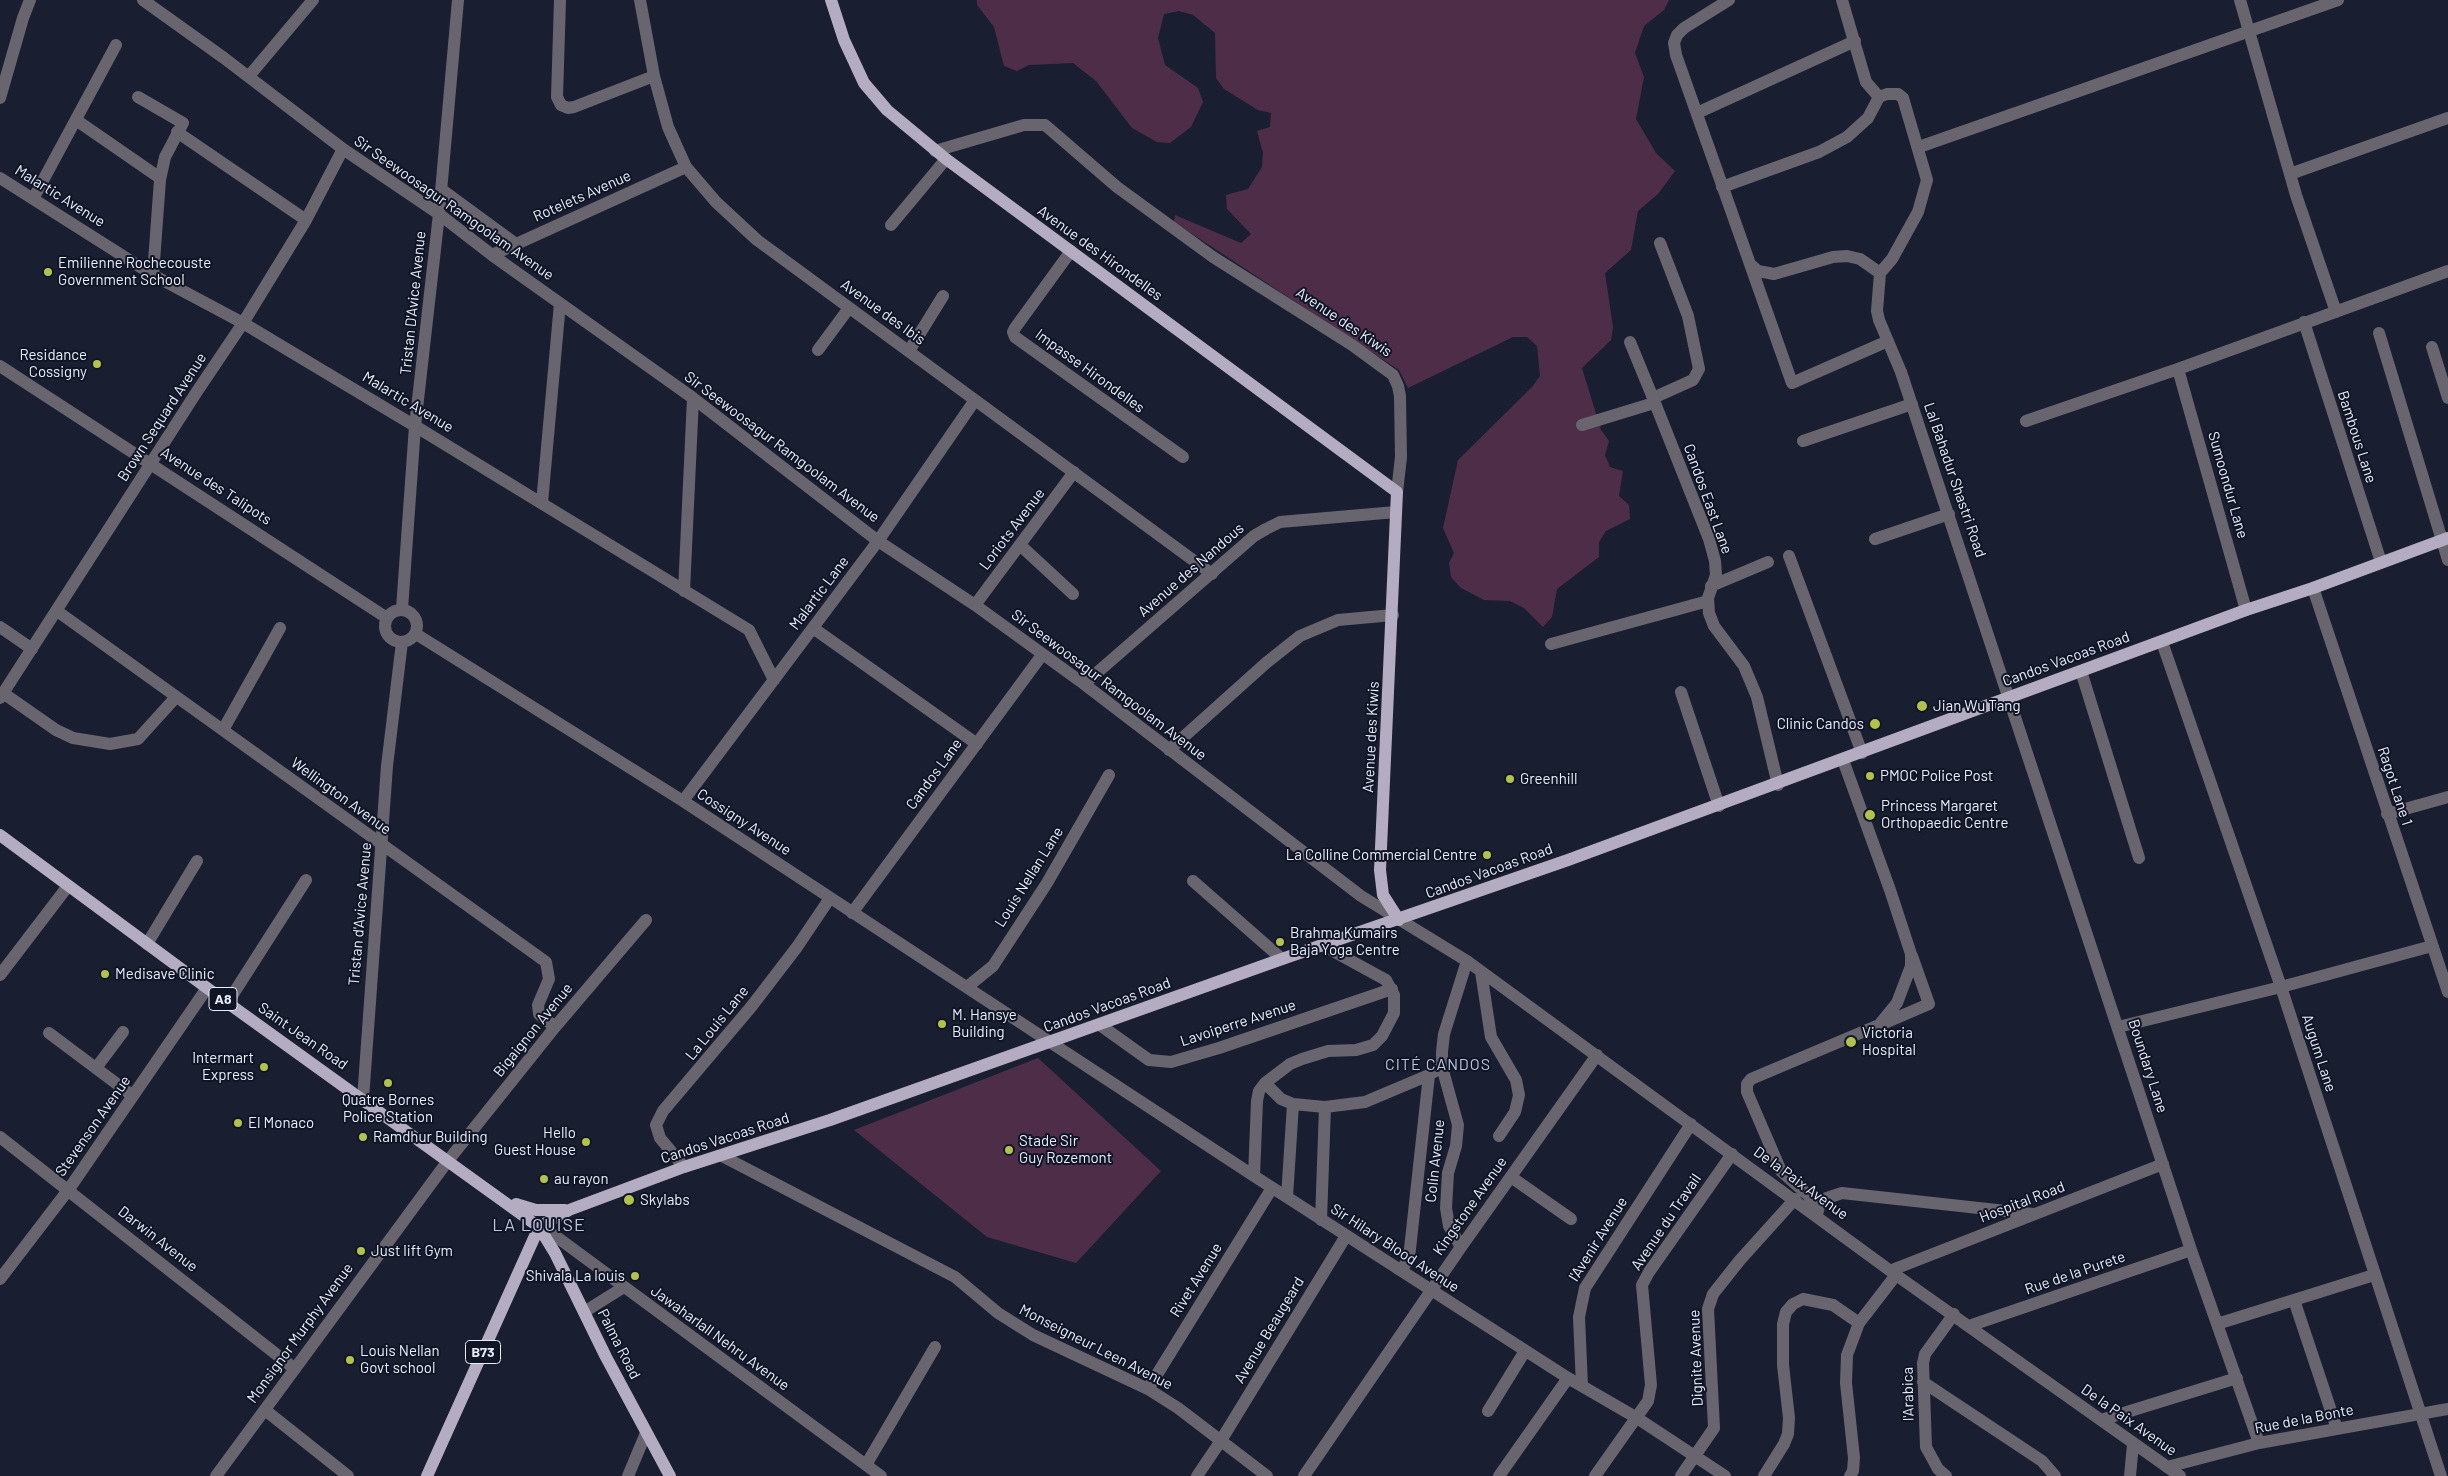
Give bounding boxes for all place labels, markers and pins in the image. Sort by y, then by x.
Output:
place label: Emilienne Rochecouste Government School [58,254,211,289]
marker: Emilienne Rochecouste Government School [42,266,54,278]
place label: Residance Cossigny [19,346,87,381]
marker: Residance Cossigny [91,358,103,370]
place label: Jian Wu Tang [1933,697,2020,715]
marker: Jian Wu Tang [1915,699,1929,713]
place label: Clinic Candos [1777,715,1864,733]
marker: Clinic Candos [1868,717,1882,731]
place label: PMOC Police Post [1880,767,1993,785]
place label: Greenhill [1520,770,1577,788]
marker: PMOC Police Post [1864,770,1876,782]
marker: Greenhill [1504,773,1516,785]
place label: Princess Margaret Orthopaedic Centre [1881,797,2008,832]
marker: Princess Margaret Orthopaedic Centre [1863,808,1877,822]
place label: La Colline Commercial Centre [1286,846,1477,864]
marker: La Colline Commercial Centre [1481,849,1493,861]
place label: Brahma Kumairs Baja Yoga Centre [1290,924,1400,959]
marker: Brahma Kumairs Baja Yoga Centre [1274,936,1286,948]
place label: Medisave Clinic [115,965,214,983]
marker: Medisave Clinic [99,968,111,980]
place label: M. Hansye Building [952,1006,1017,1041]
marker: M. Hansye Building [936,1018,948,1030]
place label: Victoria Hospital [1862,1024,1916,1059]
marker: Victoria Hospital [1844,1035,1858,1049]
place label: Intermart Express [192,1049,254,1084]
marker: Intermart Express [258,1061,270,1073]
marker: Quatre Bornes Police Station [382,1077,394,1089]
place label: Quatre Bornes Police Station [342,1091,434,1126]
place label: El Monaco [248,1114,314,1132]
marker: El Monaco [232,1117,244,1129]
place label: Hello Guest House [494,1124,576,1159]
place label: Ramdhur Building [373,1128,488,1146]
marker: Ramdhur Building [357,1131,369,1143]
place label: Stade Sir Guy Rozemont [1019,1132,1112,1167]
marker: Hello Guest House [580,1136,592,1148]
marker: Stade Sir Guy Rozemont [1003,1144,1015,1156]
place label: au rayon [554,1170,609,1188]
marker: au rayon [538,1173,550,1185]
place label: Skylabs [640,1191,690,1209]
marker: Skylabs [622,1193,636,1207]
place label: Just lift Gym [371,1242,453,1260]
marker: Just lift Gym [355,1245,367,1257]
place label: Shivala La louis [526,1267,625,1285]
marker: Shivala La louis [629,1270,641,1282]
place label: Louis Nellan Govt school [360,1342,440,1377]
marker: Louis Nellan Govt school [344,1354,356,1366]

